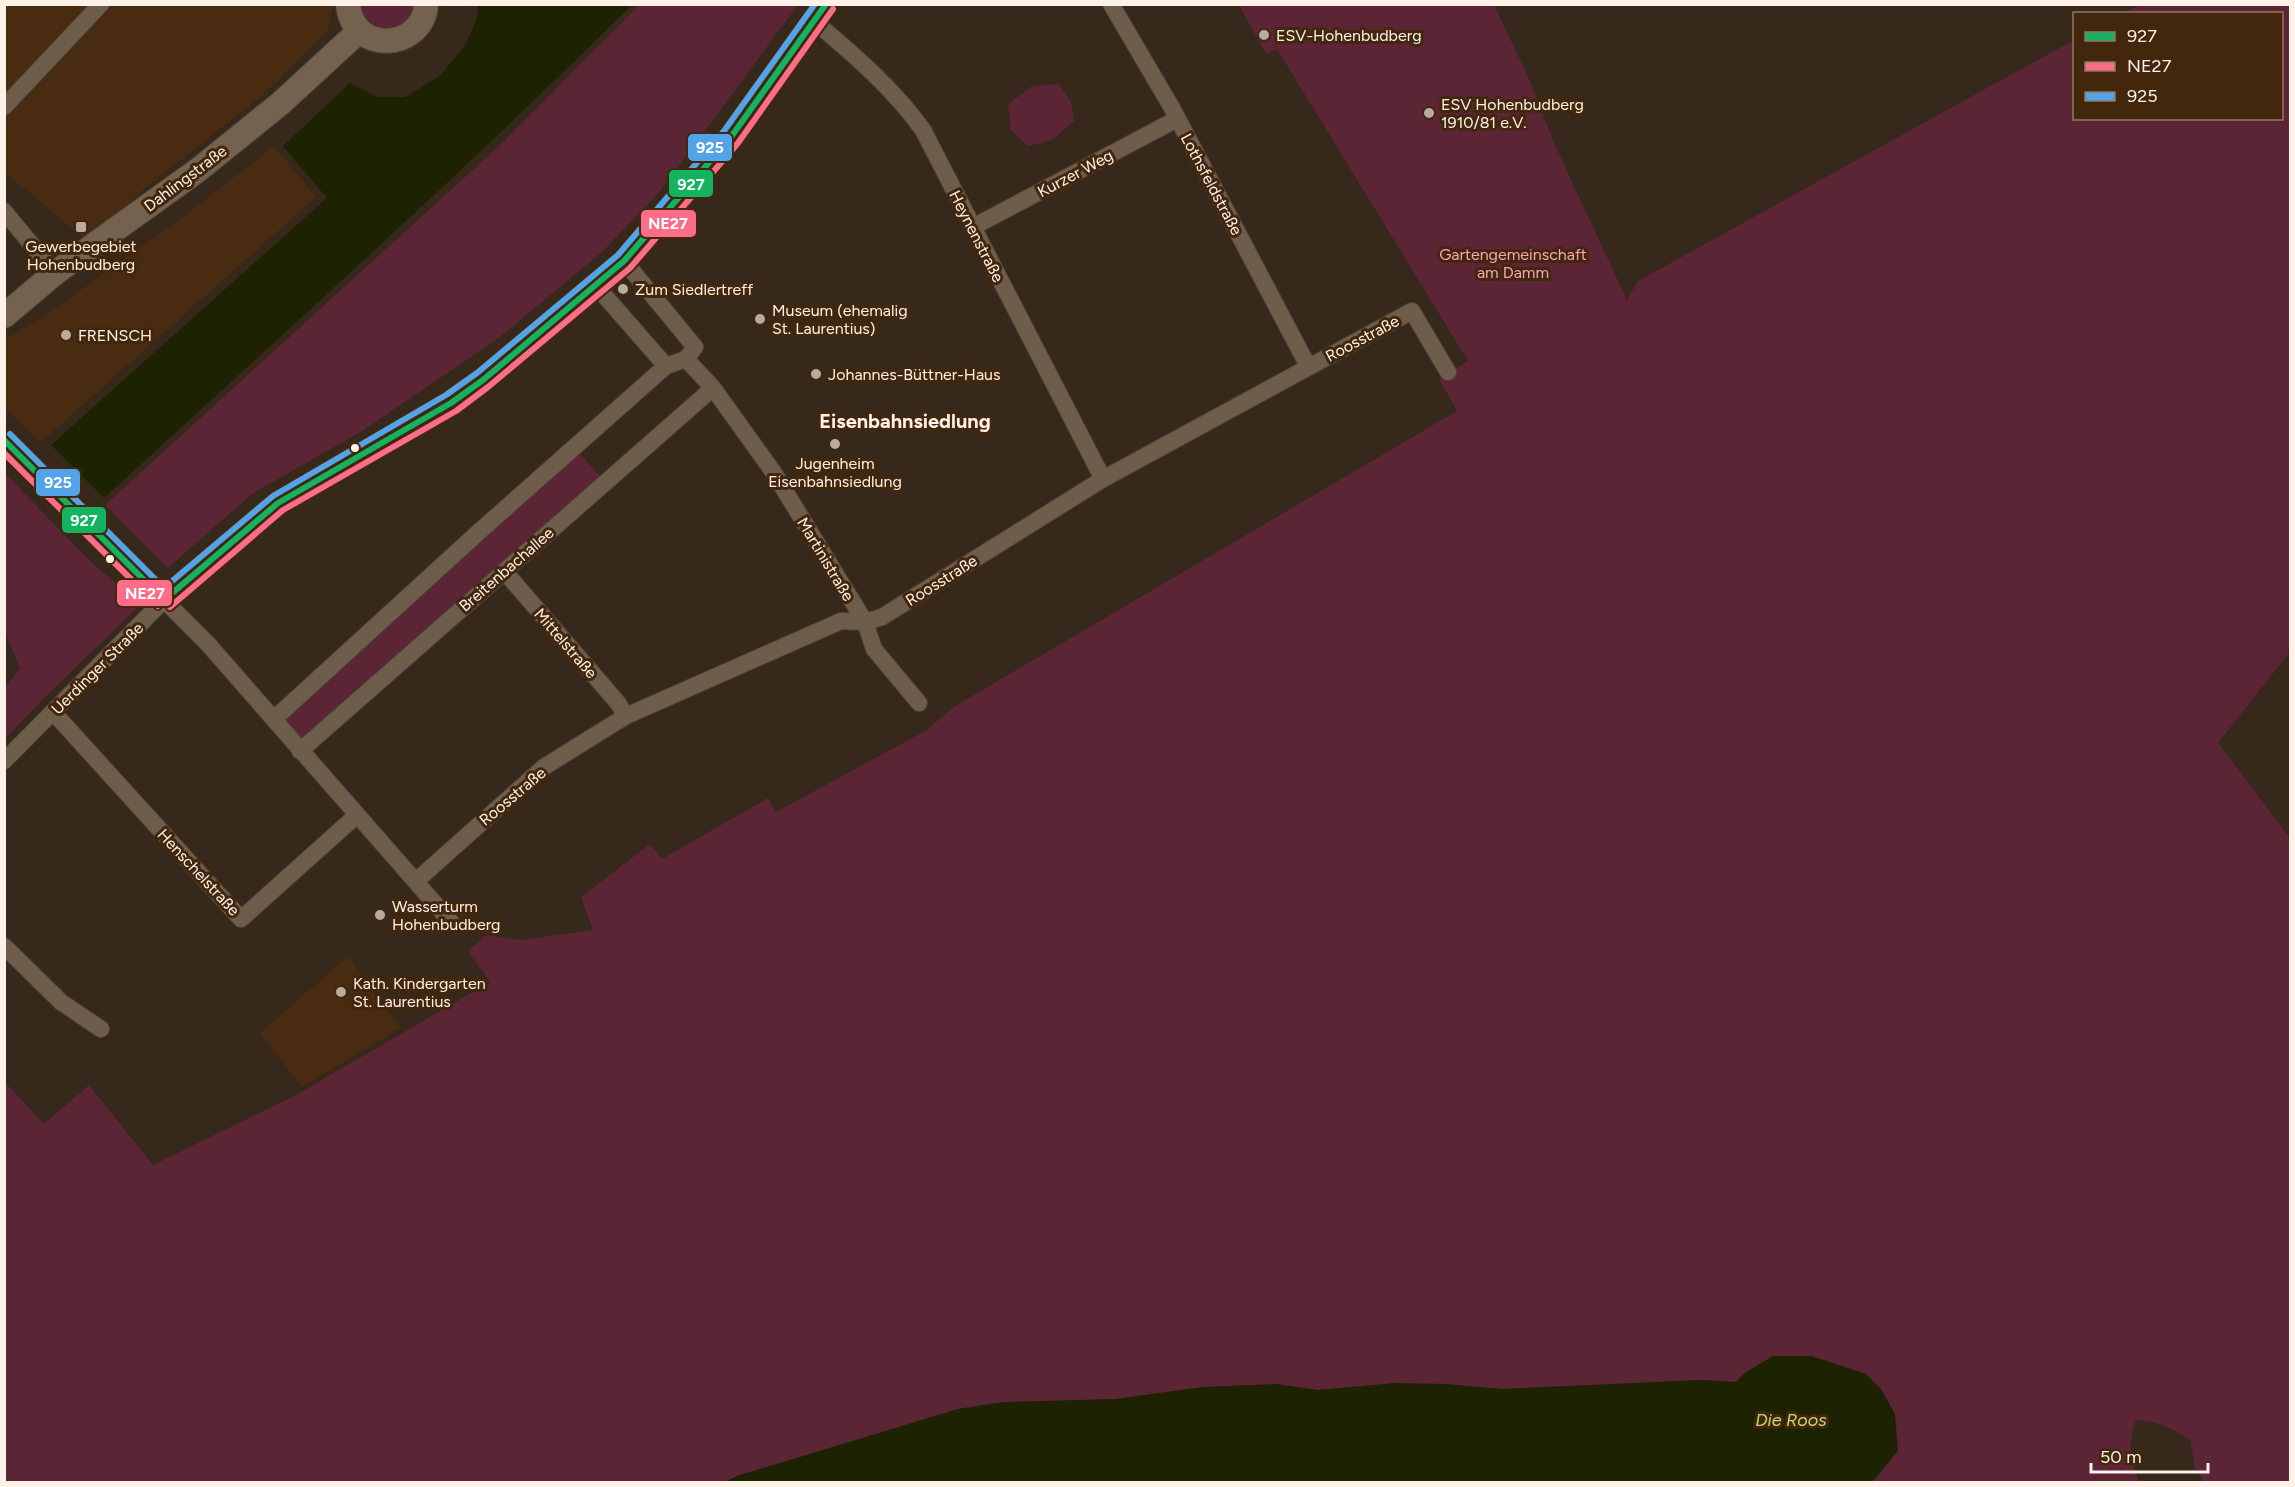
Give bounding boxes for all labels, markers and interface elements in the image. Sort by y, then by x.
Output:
legend [2073,12,2283,120]
text: 927 [2127,25,2157,47]
place label: ESV-Hohenbudberg [1276,26,1422,45]
marker: ESV-Hohenbudberg [1257,28,1271,42]
text: NE27 [2127,55,2172,77]
text: 925 [2127,85,2158,107]
place label: ESV Hohenbudberg 1910/81 e.V. [1441,95,1584,132]
marker: ESV Hohenbudberg 1910/81 e.V. [1422,106,1436,120]
street label: Lothsfeldstraße [1177,130,1246,239]
line badge: 925 [687,133,733,162]
text: 925 [696,138,724,157]
street label: Dahlingstraße [140,141,231,216]
street label: Kurzer Weg [1034,146,1116,201]
line badge: 927 [668,169,714,198]
text: 927 [677,175,705,194]
street label: Heynenstraße [945,187,1008,285]
line badge: NE27 [640,209,697,238]
text: NE27 [648,214,688,233]
marker: Gewerbegebiet Hohenbudberg [74,220,88,234]
place label: Gewerbegebiet Hohenbudberg [25,237,137,274]
park label: Gartengemeinschaft am Damm [1439,245,1587,282]
place label: Zum Siedlertreff [635,280,753,299]
marker: Zum Siedlertreff [616,282,630,296]
place label: Museum (ehemalig St. Laurentius) [772,301,908,338]
street label: Roosstraße [1322,311,1403,366]
marker: Museum (ehemalig St. Laurentius) [753,312,767,326]
place label: FRENSCH [78,326,152,345]
marker: FRENSCH [59,328,73,342]
place label: Johannes-Büttner-Haus [828,365,1000,384]
marker: Johannes-Büttner-Haus [809,367,823,381]
district label: Eisenbahnsiedlung [819,409,991,433]
marker: Jugenheim Eisenbahnsiedlung [828,437,842,451]
unlabelled marker [349,442,361,454]
place label: Jugenheim Eisenbahnsiedlung [768,454,902,491]
line badge: 925 [35,468,81,497]
text: 925 [44,473,72,492]
line badge: 927 [61,506,107,534]
text: 927 [70,511,98,530]
street label: Martinistraße [793,514,858,605]
street label: Breitenbachallee [455,523,558,616]
street label: Roosstraße [902,551,981,610]
unlabelled marker [104,553,116,565]
line badge: NE27 [116,579,173,607]
text: NE27 [125,584,165,603]
street label: Mittelstraße [530,604,601,682]
street label: Uerdinger Straße [47,618,147,718]
street label: Roosstraße [475,763,550,830]
street label: Henschelstraße [154,825,244,920]
place label: Wasserturm Hohenbudberg [392,897,500,934]
marker: Wasserturm Hohenbudberg [373,908,387,922]
place label: Kath. Kindergarten St. Laurentius [353,974,486,1011]
marker: Kath. Kindergarten St. Laurentius [334,985,348,999]
water label: Die Roos [1755,1409,1827,1431]
scale bar [2091,1436,2208,1474]
text: 50 m [2100,1446,2142,1468]

